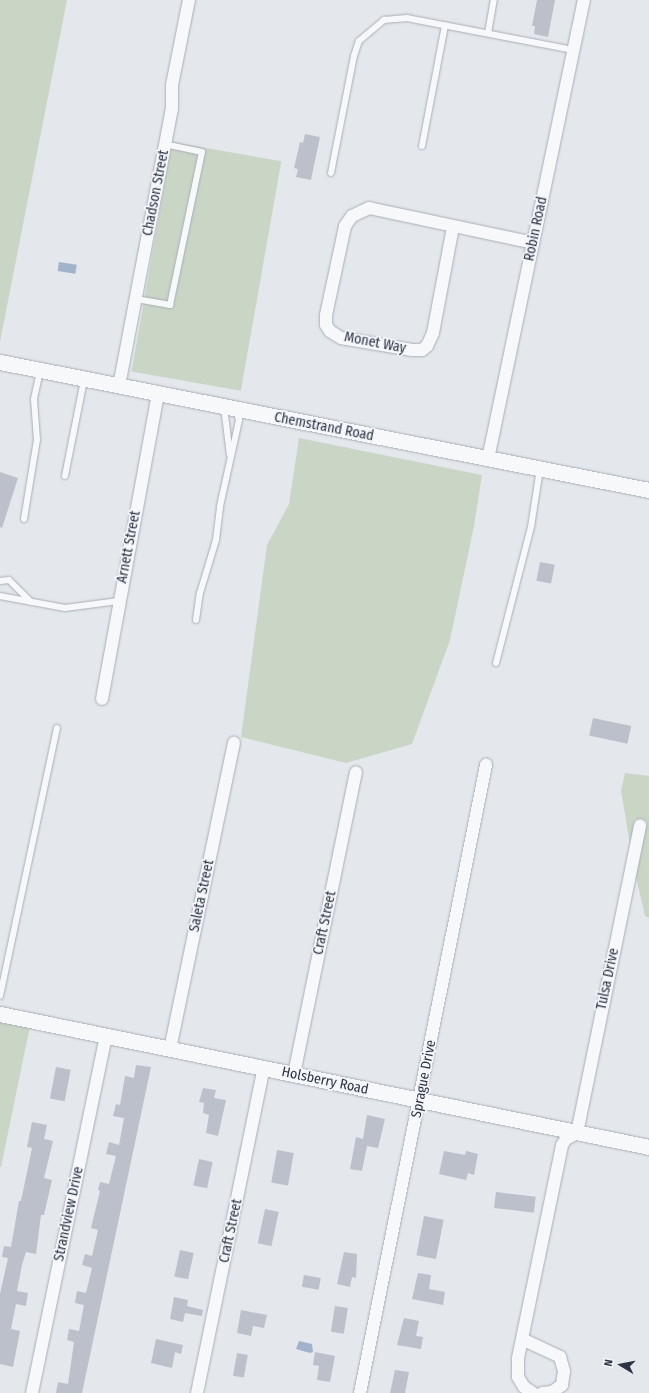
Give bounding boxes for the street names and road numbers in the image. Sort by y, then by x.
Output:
street label: Chadson Street [139,149,173,237]
street label: Robin Road [521,195,551,263]
street label: Monet Way [343,329,407,357]
street label: Chemstrand Road [273,409,375,445]
street label: Arnett Street [114,509,144,585]
street label: Saleta Street [186,858,218,934]
street label: Craft Street [310,890,340,956]
street label: Tulsa Drive [593,947,623,1011]
street label: Sprague Drive [408,1039,440,1119]
street label: Holsberry Road [280,1064,370,1098]
street label: Strandview Drive [51,1165,87,1263]
street label: Craft Street [216,1198,246,1264]

